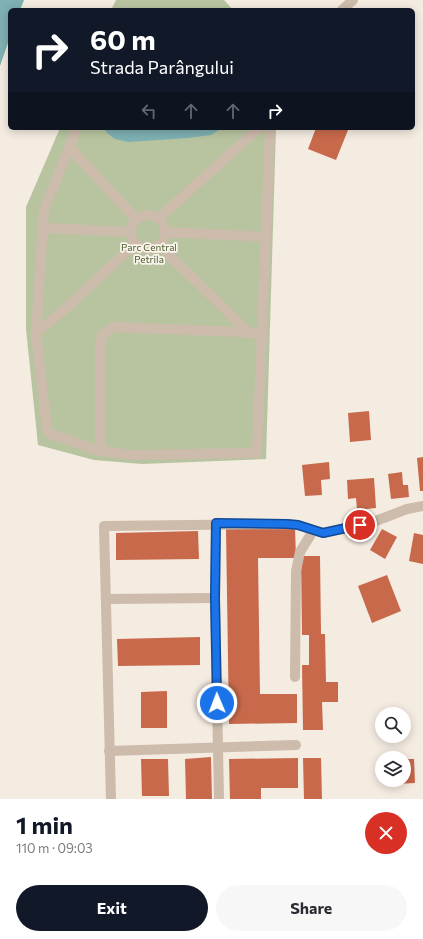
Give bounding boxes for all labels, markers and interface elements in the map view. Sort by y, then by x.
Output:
text: 60 m [90,22,156,56]
icon: right [24,24,76,76]
text: Strada Parângului [90,56,234,78]
icon: left [138,100,160,122]
icon: ahead [180,100,202,122]
icon: ahead [222,100,244,122]
icon: right [264,100,286,122]
park label: Parc Central Petrila [121,241,177,265]
pin [343,508,377,542]
icon: arrive [349,514,371,536]
position arrow [196,682,238,724]
map controls [375,707,411,787]
button: search [375,707,411,743]
button: layers [375,751,411,787]
text: 1 min [16,810,73,839]
button: close [365,812,407,854]
text: 110 m · 09:03 [16,840,93,856]
button: Exit [16,885,208,931]
button: Share [216,885,407,931]

